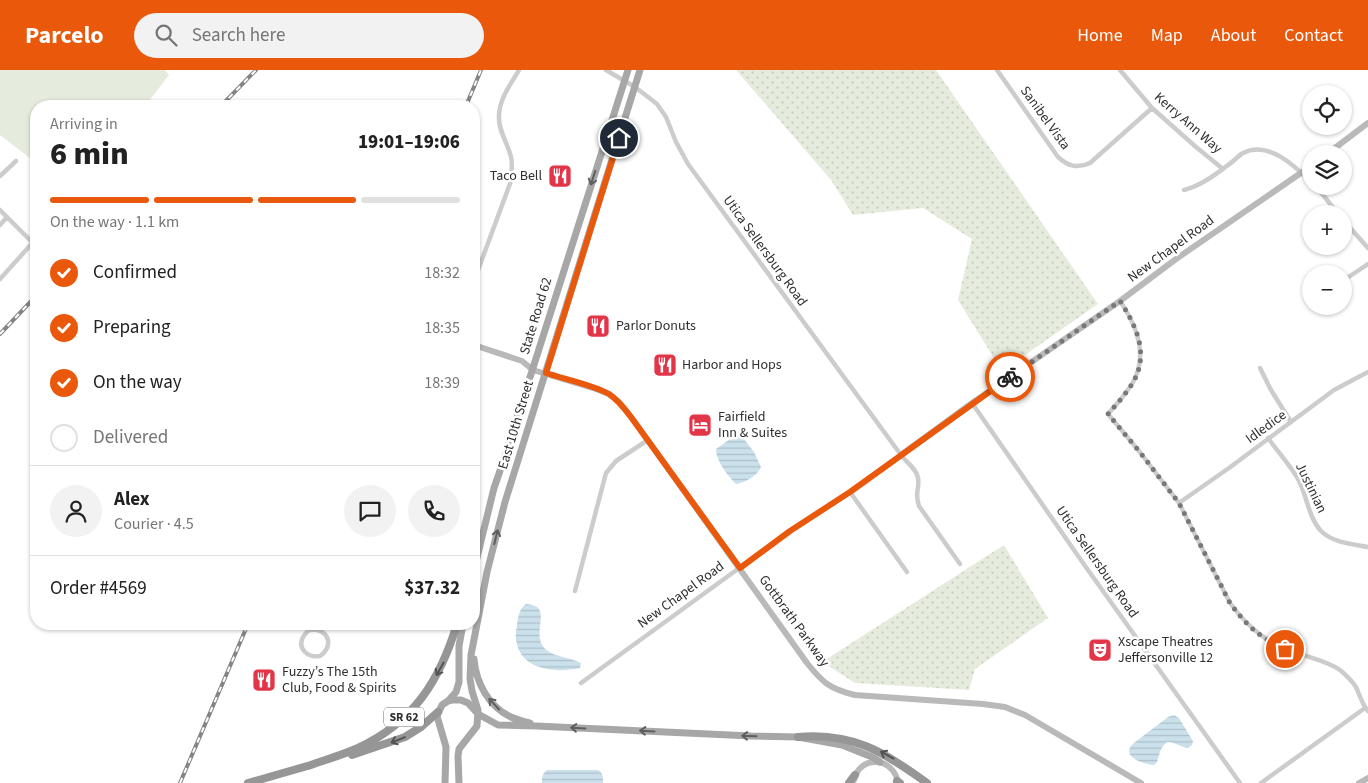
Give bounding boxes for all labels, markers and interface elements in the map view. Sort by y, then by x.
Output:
search box [134,13,484,58]
text: Parcelo [25,18,104,53]
icon: search [152,21,180,49]
text: Search here [192,22,285,49]
text: Home [1077,23,1123,48]
text: Map [1151,23,1183,48]
text: About [1211,23,1256,48]
text: Contact [1284,23,1343,48]
street label: Sanibel Vista [1015,82,1075,154]
map controls [1302,85,1352,315]
button: locate [1302,85,1352,135]
street label: Kerry Ann Way [1150,88,1227,159]
text: Arriving in [50,113,118,135]
pin [598,117,640,159]
icon: home [605,124,633,152]
text: 19:01–19:06 [358,129,460,156]
text: 6 min [50,131,129,177]
button: layers [1302,145,1352,195]
restaurant icon: Taco Bell [547,163,573,189]
place label: Taco Bell [490,166,542,186]
one-way arrow [588,170,597,185]
street label: Utica Sellersburg Road [718,192,812,310]
button: + [1302,205,1352,255]
text: On the way · 1.1 km [50,211,179,233]
street label: New Chapel Road [1124,211,1218,287]
icon: check [50,259,78,287]
text: Confirmed [93,259,177,286]
text: 18:32 [424,262,460,284]
button: − [1302,265,1352,315]
street label: State Road 62 [515,275,557,357]
restaurant icon: Parlor Donuts [585,313,611,339]
icon: check [50,314,78,342]
text: Preparing [93,314,171,341]
place label: Parlor Donuts [616,316,696,336]
text: 18:35 [424,317,460,339]
restaurant icon: Harbor and Hops [652,352,678,378]
courier [985,352,1035,402]
place label: Harbor and Hops [682,355,782,375]
icon: bike [996,363,1024,391]
icon: check [50,369,78,397]
text: On the way [93,369,182,396]
text: 18:39 [424,372,460,394]
street label: East 10th Street [493,378,539,472]
street label: Idledice [1241,405,1291,449]
place label: Fairfield Inn & Suites [718,407,787,443]
hotel icon: Fairfield Inn & Suites [687,412,713,438]
text: Delivered [93,424,168,451]
street label: Justinian [1290,459,1332,517]
button: person [50,485,102,537]
button: chat [344,485,396,537]
button: phone [408,485,460,537]
text: Alex [114,486,150,513]
street label: Utica Sellersburg Road [1051,502,1143,622]
text: Courier · 4.5 [114,513,194,535]
one-way arrow [492,529,501,545]
street label: New Chapel Road [634,557,728,633]
street label: Gottbrath Parkway [754,571,834,671]
text: Order #4569 [50,575,147,602]
text: $37.32 [404,575,460,602]
pin [1264,628,1306,670]
place label: Xscape Theatres Jeffersonville 12 [1118,632,1213,668]
icon: bag [1271,635,1299,663]
theatre icon: Xscape Theatres Jeffersonville 12 [1087,637,1113,663]
one-way arrow [435,661,444,676]
place label: Fuzzy’s The 15th Club, Food & Spirits [282,662,396,698]
restaurant icon: Fuzzy’s The 15th Club, Food & Spirits [251,667,277,693]
one-way arrow [488,698,500,710]
road number: SR 62 [384,708,424,726]
one-way arrow [570,723,586,732]
one-way arrow [640,726,656,736]
one-way arrow [741,731,757,740]
one-way arrow [391,735,406,745]
one-way arrow [880,750,894,760]

